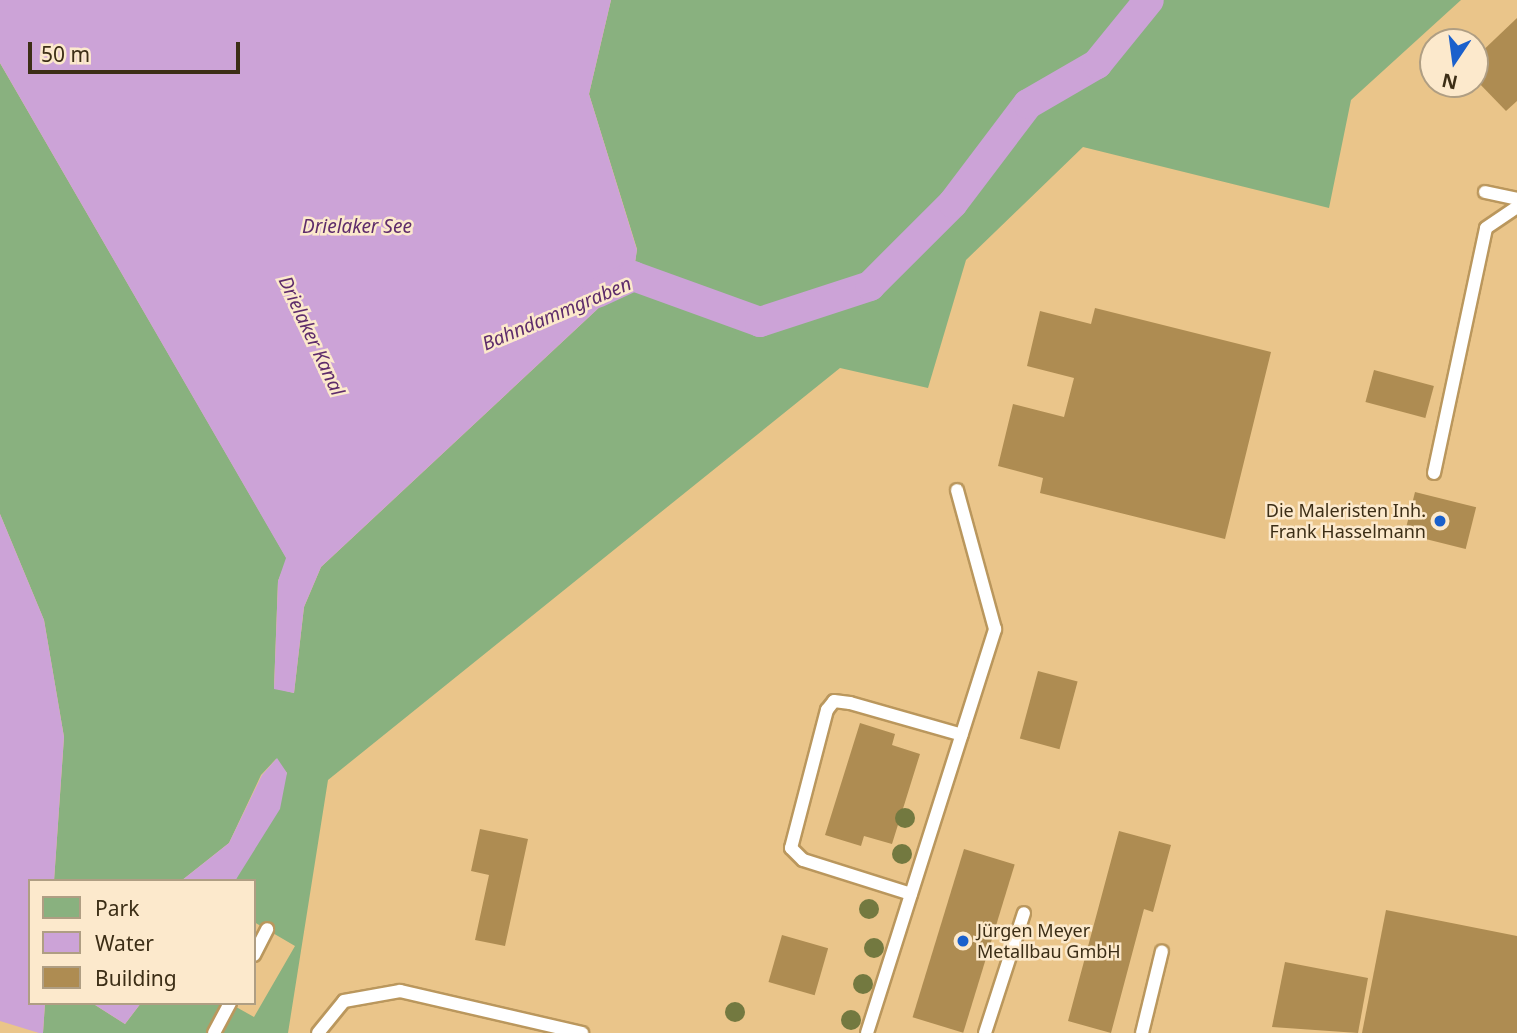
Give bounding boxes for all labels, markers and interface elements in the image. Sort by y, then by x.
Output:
scale bar [32,28,243,72]
north arrow [1419,28,1489,98]
text: 50 m [41,40,90,68]
text: N [1439,67,1460,96]
water label: Drielaker See [302,216,412,238]
water label: Bahndammgraben [479,272,635,356]
water label: Drielaker Kanal [273,273,349,399]
place label: Die Maleristen Inh. Frank Hasselmann [1266,500,1426,542]
marker: Die Maleristen Inh. Frank Hasselmann [1432,513,1448,529]
legend [28,879,256,1005]
text: Park [95,894,139,922]
place label: Jürgen Meyer Metallbau GmbH [977,920,1121,962]
text: Water [95,929,154,957]
marker: Jürgen Meyer Metallbau GmbH [955,933,971,949]
text: Building [95,964,177,992]

